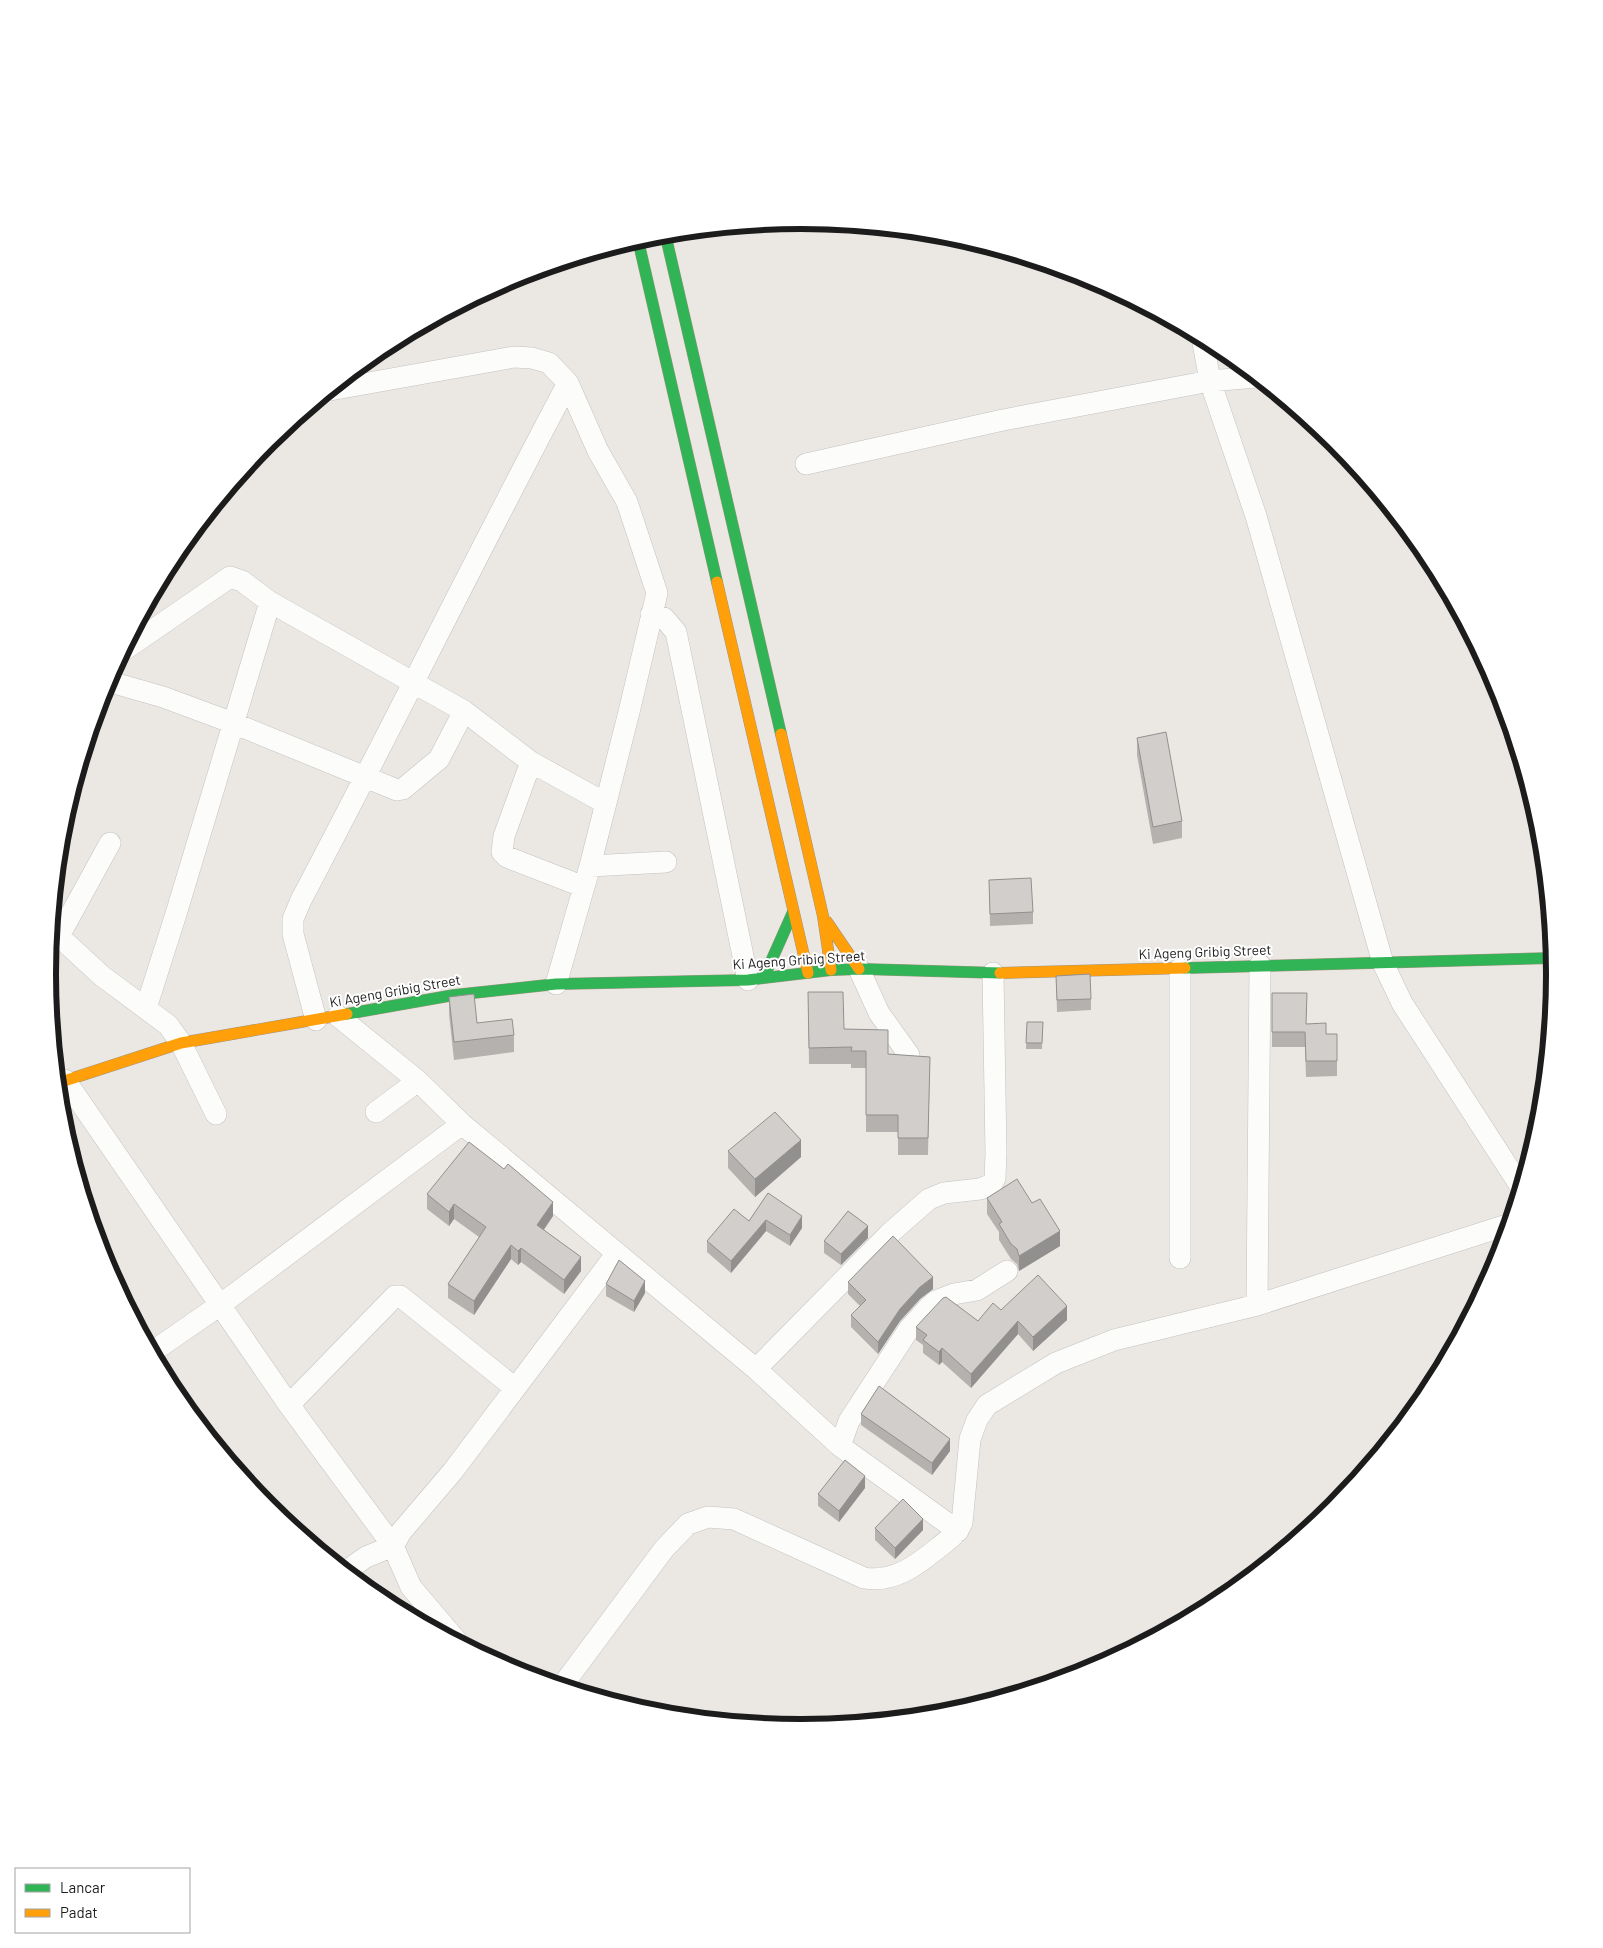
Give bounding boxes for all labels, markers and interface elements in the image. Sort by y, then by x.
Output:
street label: Ki Ageng Gribig Street [1138,941,1272,962]
street label: Ki Ageng Gribig Street [732,946,866,973]
street label: Ki Ageng Gribig Street [328,971,462,1010]
legend [15,1868,190,1933]
text: Lancar [60,1878,106,1896]
text: Padat [60,1903,98,1921]

